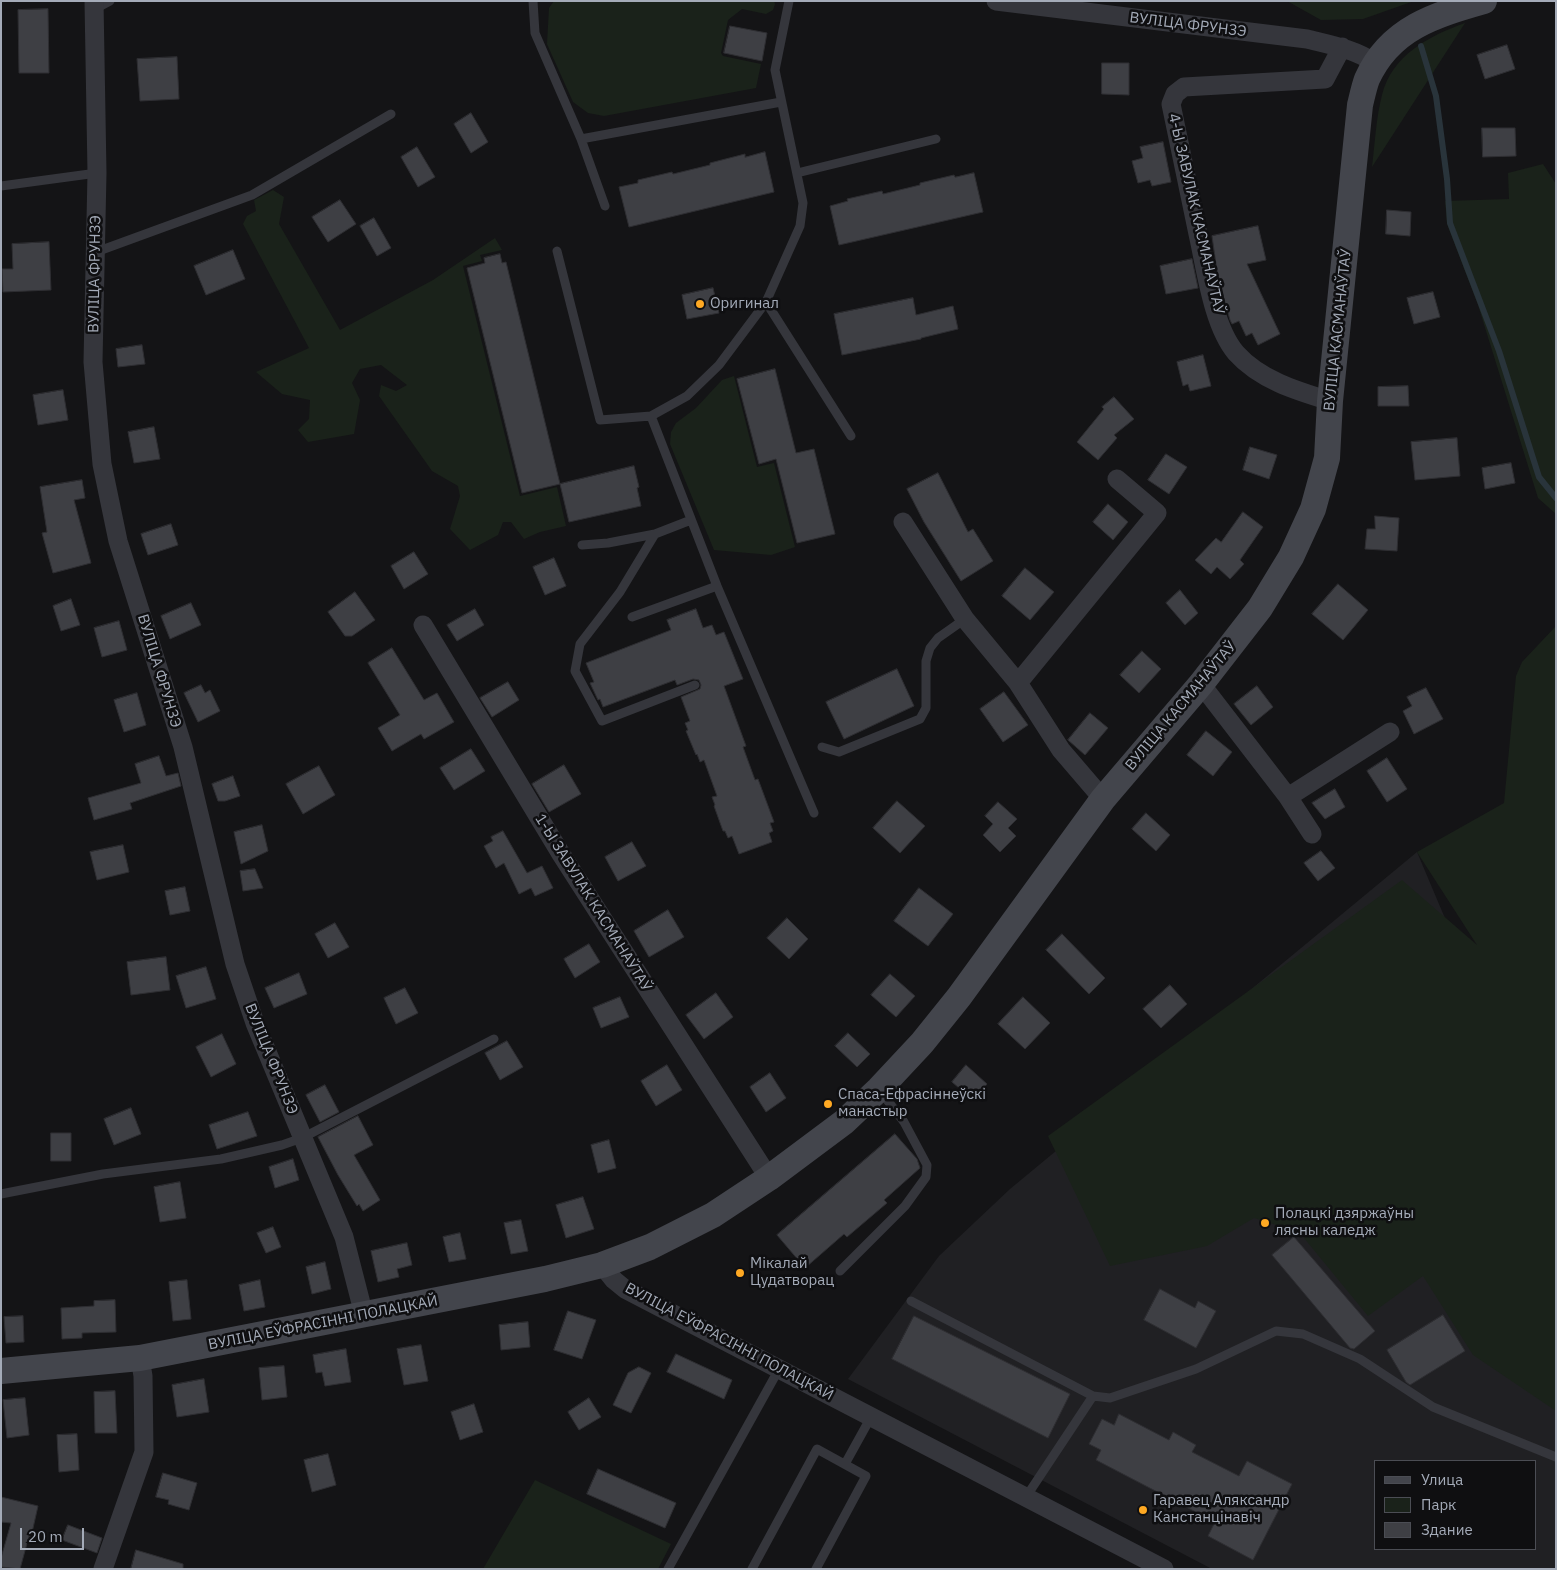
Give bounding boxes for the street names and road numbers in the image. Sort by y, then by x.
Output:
street label: ВУЛІЦА ФРУНЗЭ [1128,9,1248,41]
street label: 4-Ы ЗАВУЛАК КАСМАНАЎТАЎ [1164,112,1228,316]
street label: ВУЛІЦА ФРУНЗЭ [85,215,105,333]
street label: ВУЛІЦА КАСМАНАЎТАЎ [1321,248,1355,412]
street label: ВУЛІЦА ФРУНЗЭ [133,612,185,730]
street label: ВУЛІЦА КАСМАНАЎТАЎ [1122,638,1240,774]
street label: 1-Ы ЗАВУЛАК КАСМАНАЎТАЎ [531,811,655,995]
street label: ВУЛІЦА ФРУНЗЭ [241,1001,301,1117]
street label: ВУЛІЦА ЕЎФРАСІННІ ПОЛАЦКАЙ [622,1279,836,1405]
street label: ВУЛІЦА ЕЎФРАСІННІ ПОЛАЦКАЙ [207,1292,439,1354]

